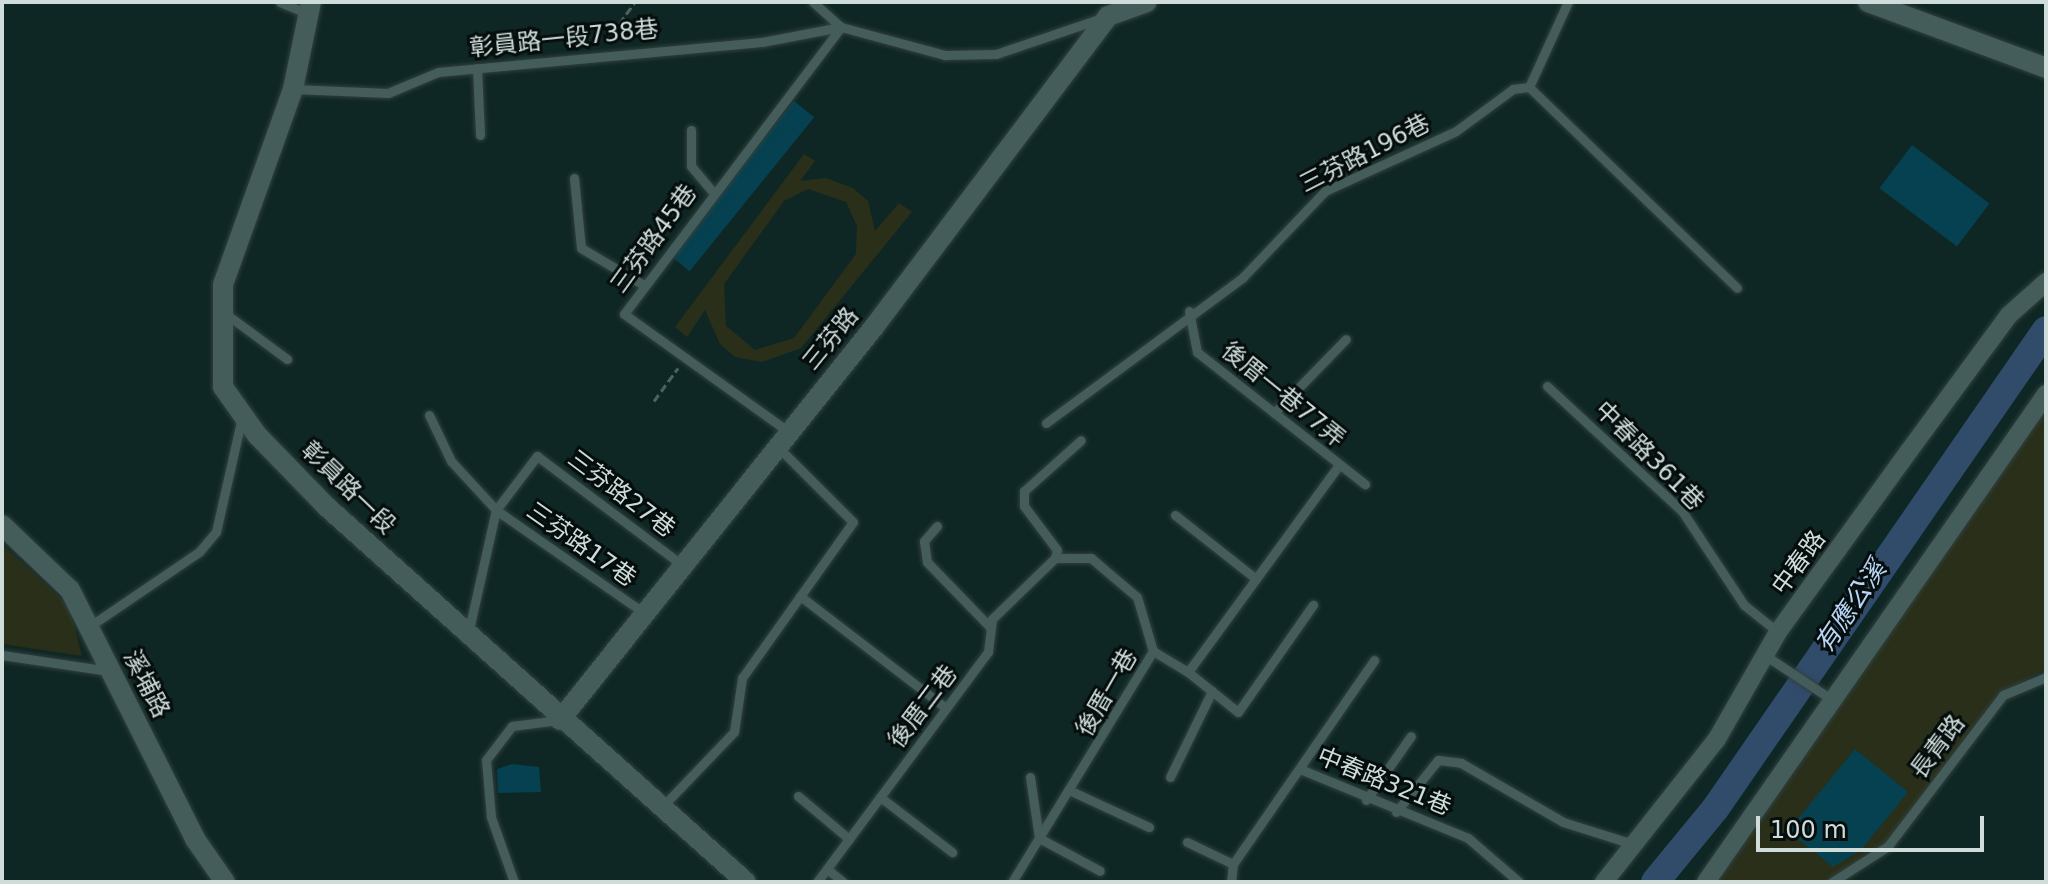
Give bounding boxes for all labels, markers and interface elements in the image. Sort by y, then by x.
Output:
street label: 彰員路一段738巷 [468,15,660,63]
street label: 三芬路196巷 [1295,109,1435,199]
street label: 三芬路45巷 [605,179,703,299]
street label: 三芬路 [797,302,865,376]
street label: 後厝一巷77弄 [1215,336,1351,454]
street label: 中春路361巷 [1589,396,1709,516]
street label: 彰員路一段 [295,436,401,540]
street label: 三芬路27巷 [562,444,680,544]
street label: 三芬路17巷 [521,497,641,593]
street label: 中春路 [1766,525,1832,601]
water label: 有應公溪 [1809,555,1893,659]
street label: 後厝一巷 [1071,644,1143,742]
street label: 溪埔路 [117,645,175,723]
street label: 後厝二巷 [883,660,963,754]
street label: 長青路 [1905,710,1971,784]
street label: 中春路321巷 [1313,742,1455,822]
scale bar [1760,800,1988,850]
text: 100 m [1770,816,1847,844]

